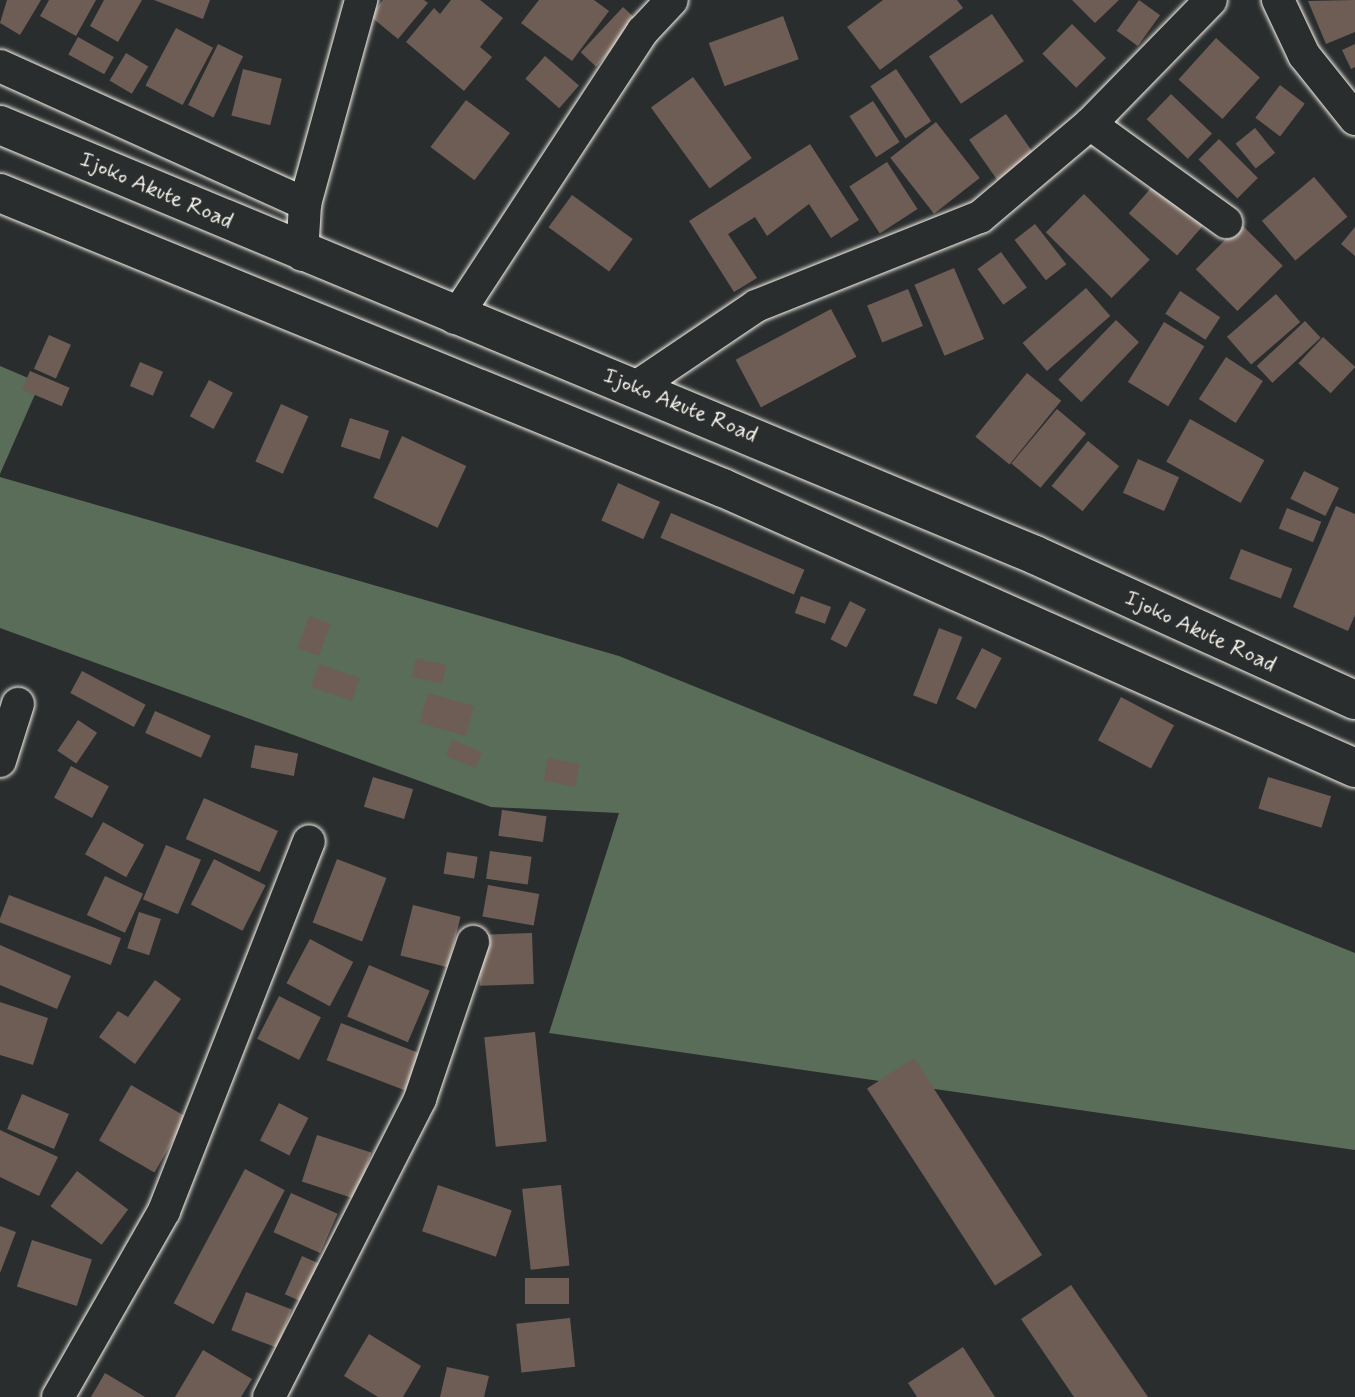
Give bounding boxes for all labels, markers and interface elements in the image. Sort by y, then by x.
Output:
street label: Ijoko Akute Road [76,147,236,235]
street label: Ijoko Akute Road [599,363,761,449]
street label: Ijoko Akute Road [1121,585,1279,679]

